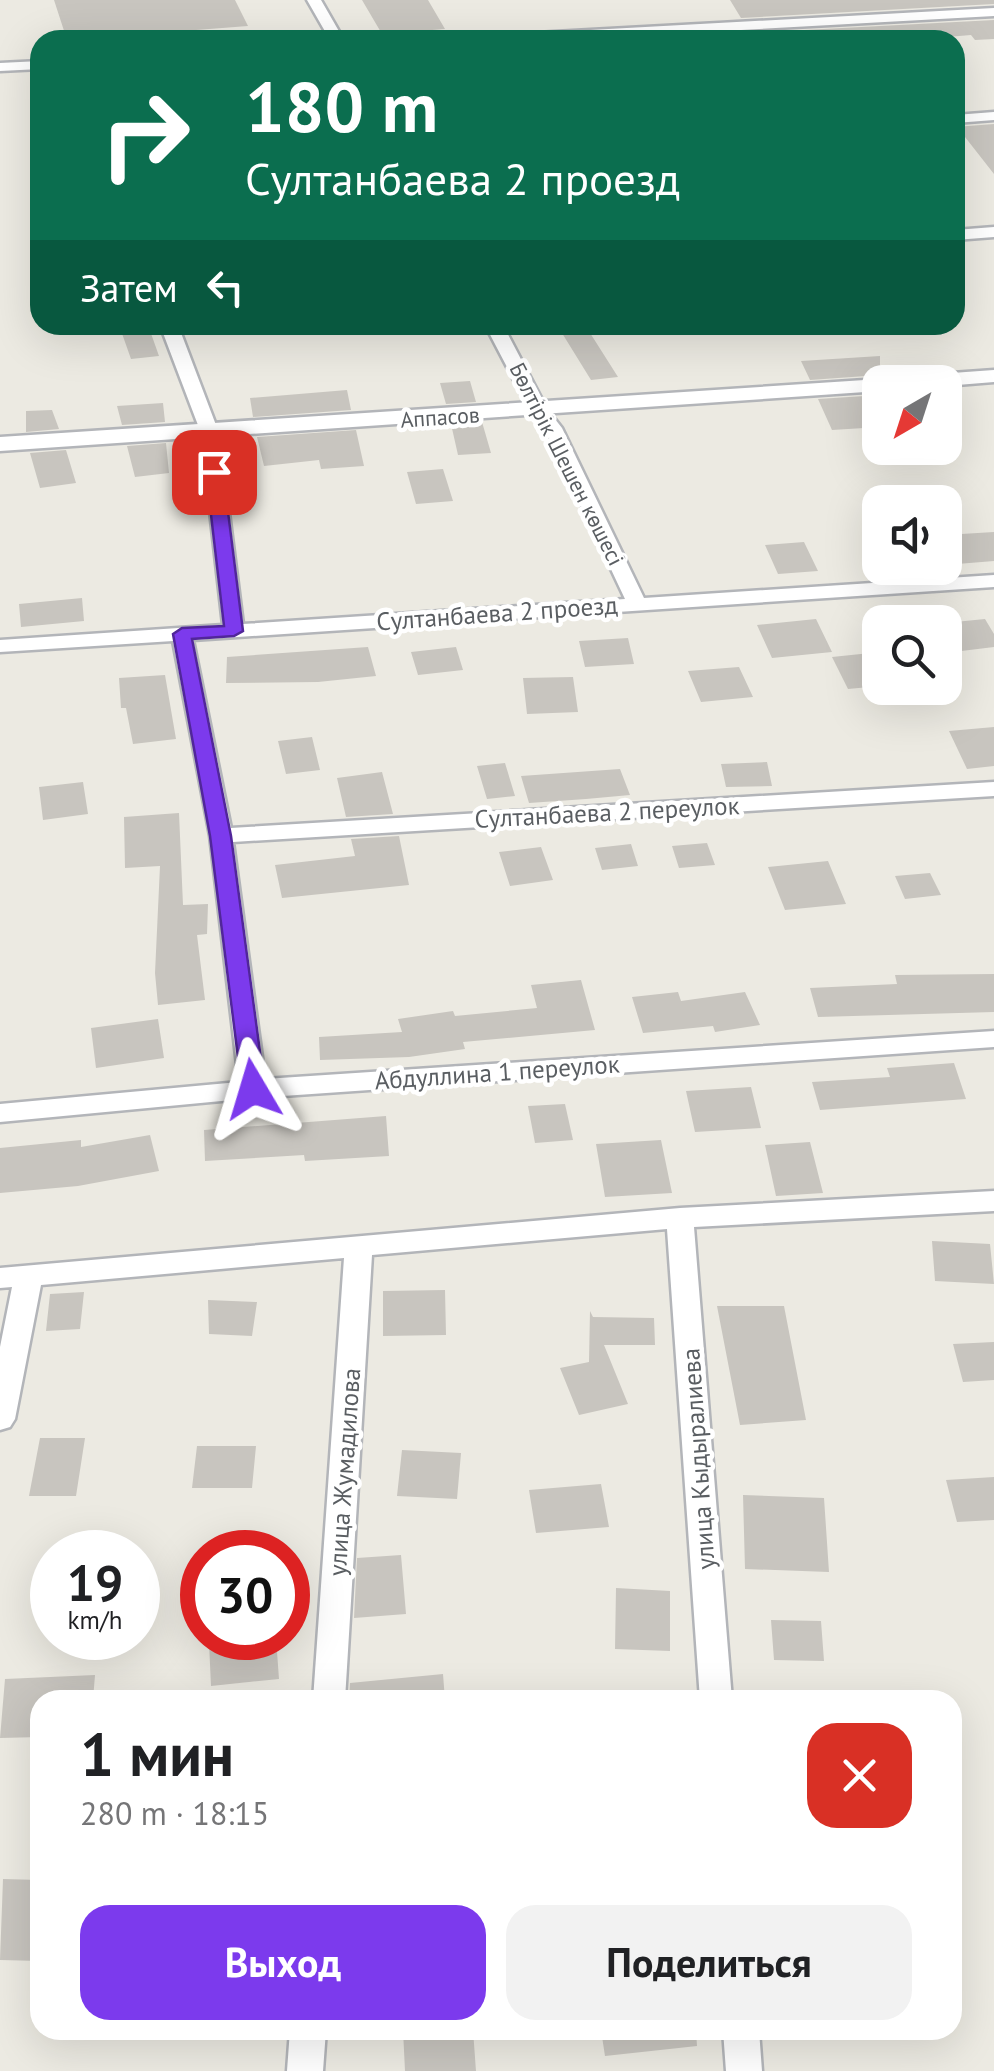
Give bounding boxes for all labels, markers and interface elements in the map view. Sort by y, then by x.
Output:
text: 180 m [245,61,438,151]
icon: right [80,70,210,200]
text: Султанбаева 2 проезд [245,149,680,207]
icon: left [198,260,253,315]
text: Затем [80,263,178,312]
street label: Бөлтірік Шешен көшесі [504,358,630,570]
north arrow [862,365,962,465]
map controls [862,365,962,705]
street label: Аппасов [399,400,481,434]
pin [172,430,257,515]
icon: arrive [187,445,242,500]
button: sound [862,485,962,585]
street label: Султанбаева 2 проезд [375,589,619,637]
button: search [862,605,962,705]
street label: Султанбаева 2 переулок [474,789,740,835]
position arrow [201,1037,305,1141]
street label: Абдуллина 1 переулок [373,1047,621,1097]
street label: улица Кыдыралиева [674,1347,722,1571]
street label: улица Жумадилова [321,1367,367,1577]
speed limit sign: 30 [180,1530,310,1660]
text: 19 [67,1550,123,1615]
text: km/h [68,1604,122,1636]
text: 1 мин [80,1715,234,1793]
button: close [807,1723,912,1828]
text: 280 m · 18:15 [80,1792,269,1834]
button: Выход [80,1905,486,2020]
button: Поделиться [506,1905,912,2020]

